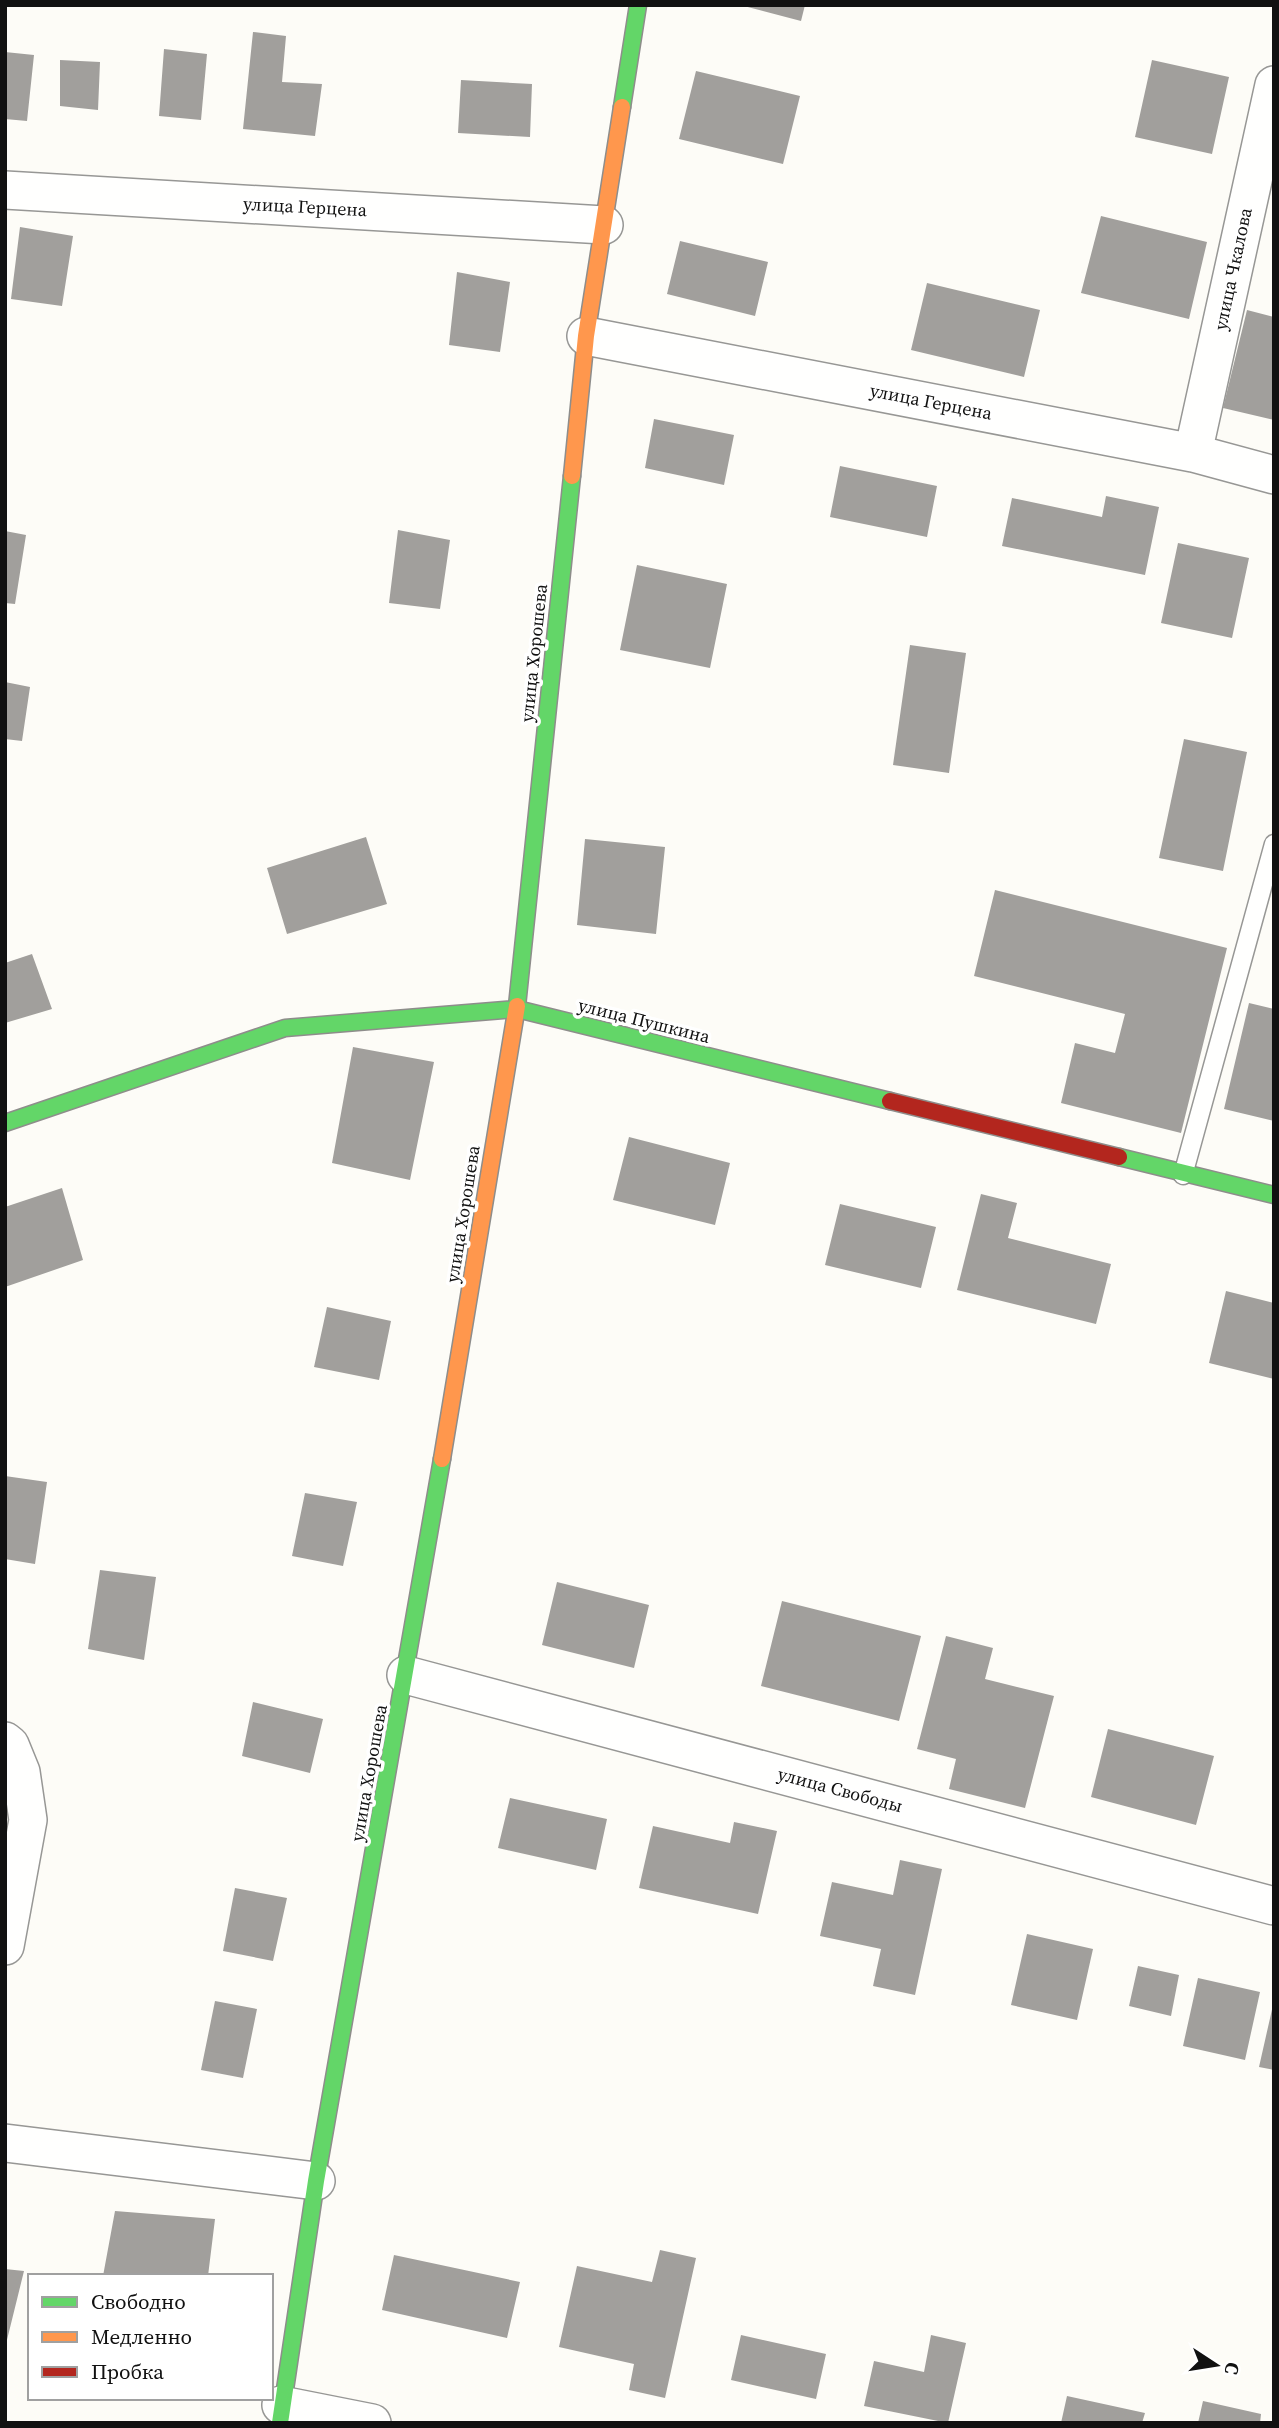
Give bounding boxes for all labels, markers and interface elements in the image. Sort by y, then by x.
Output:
street label: улица Герцена [242,191,368,222]
street label: улица Чкалова [1207,204,1258,333]
street label: улица Герцена [868,377,995,426]
street label: улица Хорошева [514,582,553,723]
street label: улица Пушкина [576,992,713,1049]
street label: улица Хорошева [439,1143,486,1284]
street label: улица Хорошева [344,1702,393,1843]
street label: улица Свободы [775,1761,905,1818]
legend [28,2274,273,2400]
text: Свободно [91,2287,186,2316]
text: Медленно [91,2322,192,2351]
north arrow [1181,2330,1251,2400]
text: Пробка [91,2357,164,2386]
text: С [1219,2360,1247,2377]

